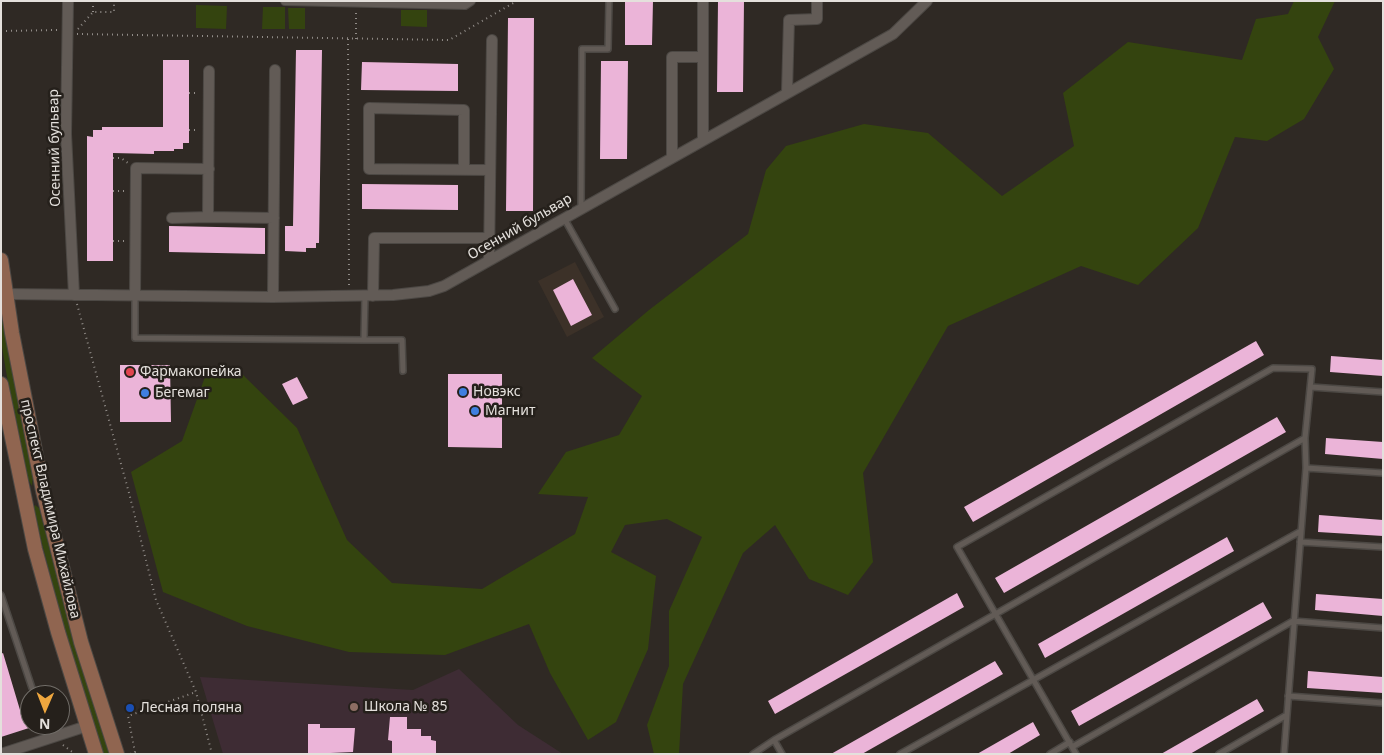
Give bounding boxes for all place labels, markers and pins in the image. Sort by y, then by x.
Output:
place label: Фармакопейка [140,364,242,380]
marker: Фармакопейка [124,366,136,378]
place label: Новэкс [473,384,521,400]
place label: Бегемаг [155,385,210,401]
marker: Новэкс [457,386,469,398]
marker: Бегемаг [139,387,151,399]
place label: Магнит [485,403,535,419]
marker: Магнит [469,405,481,417]
place label: Школа № 85 [364,699,448,715]
place label: Лесная поляна [140,700,242,716]
marker: Школа № 85 [348,701,360,713]
marker: Лесная поляна [124,702,136,714]

